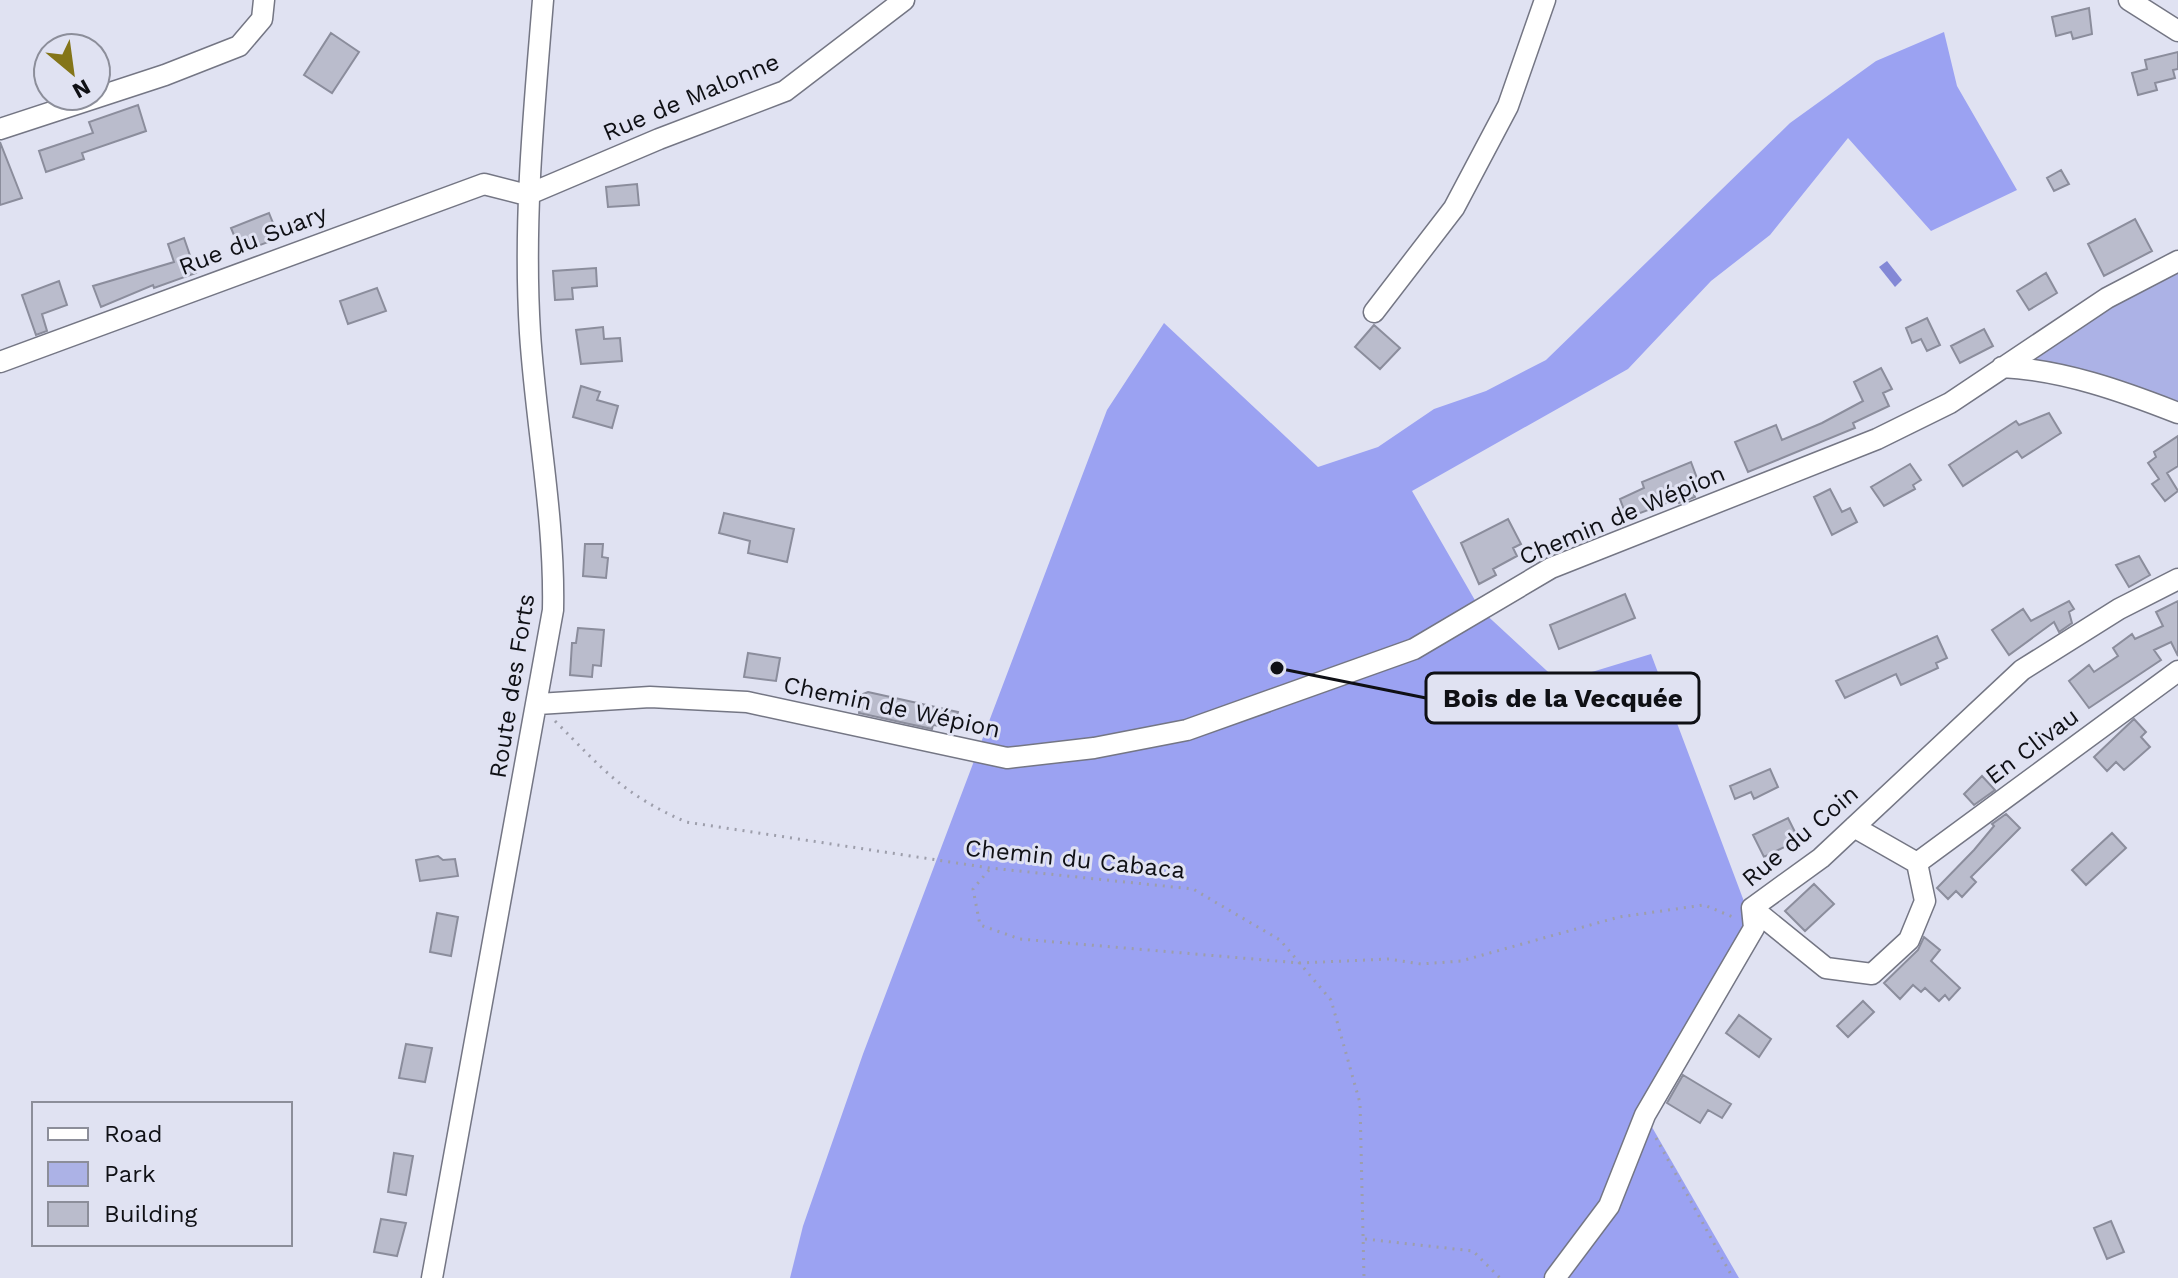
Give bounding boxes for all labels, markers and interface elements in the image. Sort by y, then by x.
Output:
north arrow [32,32,112,112]
street label: Rue de Malonne [599,47,783,147]
text: N [68,74,95,104]
street label: Rue du Suary [175,199,332,281]
street label: Chemin de Wépion [1515,459,1729,571]
street label: Route des Forts [484,592,540,780]
street label: Chemin de Wépion [781,670,1003,744]
callout: Bois de la Vecquée [1426,673,1699,723]
text: Bois de la Vecquée [1443,683,1683,713]
street label: En Clivau [1980,702,2084,790]
street label: Rue du Coin [1736,779,1864,893]
street label: Chemin du Cabaca [964,834,1186,884]
legend [32,1102,292,1246]
text: Road [104,1120,163,1148]
text: Park [104,1160,156,1188]
text: Building [104,1200,197,1228]

